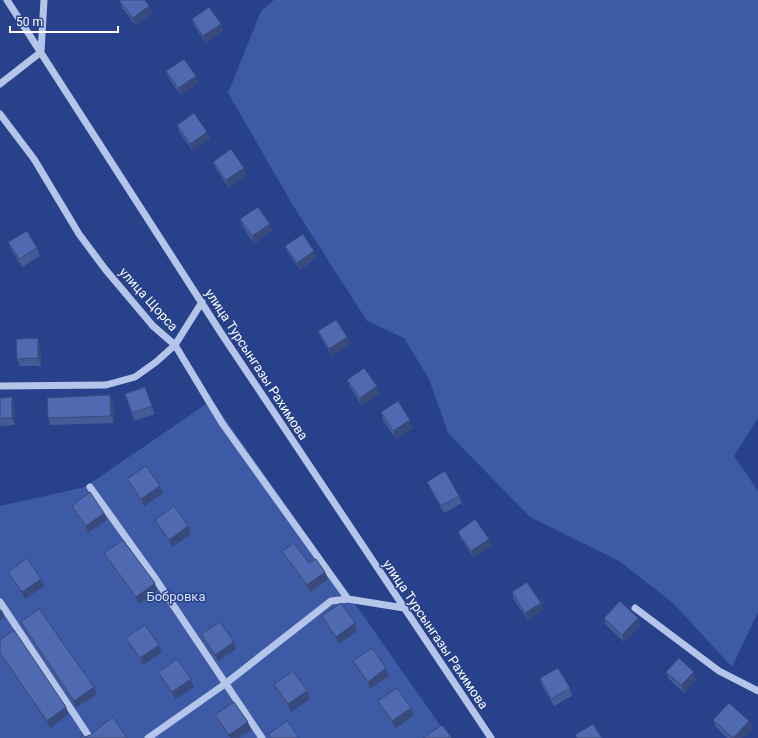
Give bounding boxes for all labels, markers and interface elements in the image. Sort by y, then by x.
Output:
scale bar [10,8,118,34]
text: 50 m [16,15,43,29]
street label: улица Щорса [116,265,181,334]
street label: улица Турсынгазы Рахимова [202,286,311,443]
street label: улица Турсынгазы Рахимова [380,557,491,712]
park label: Бобровка [147,589,205,604]

